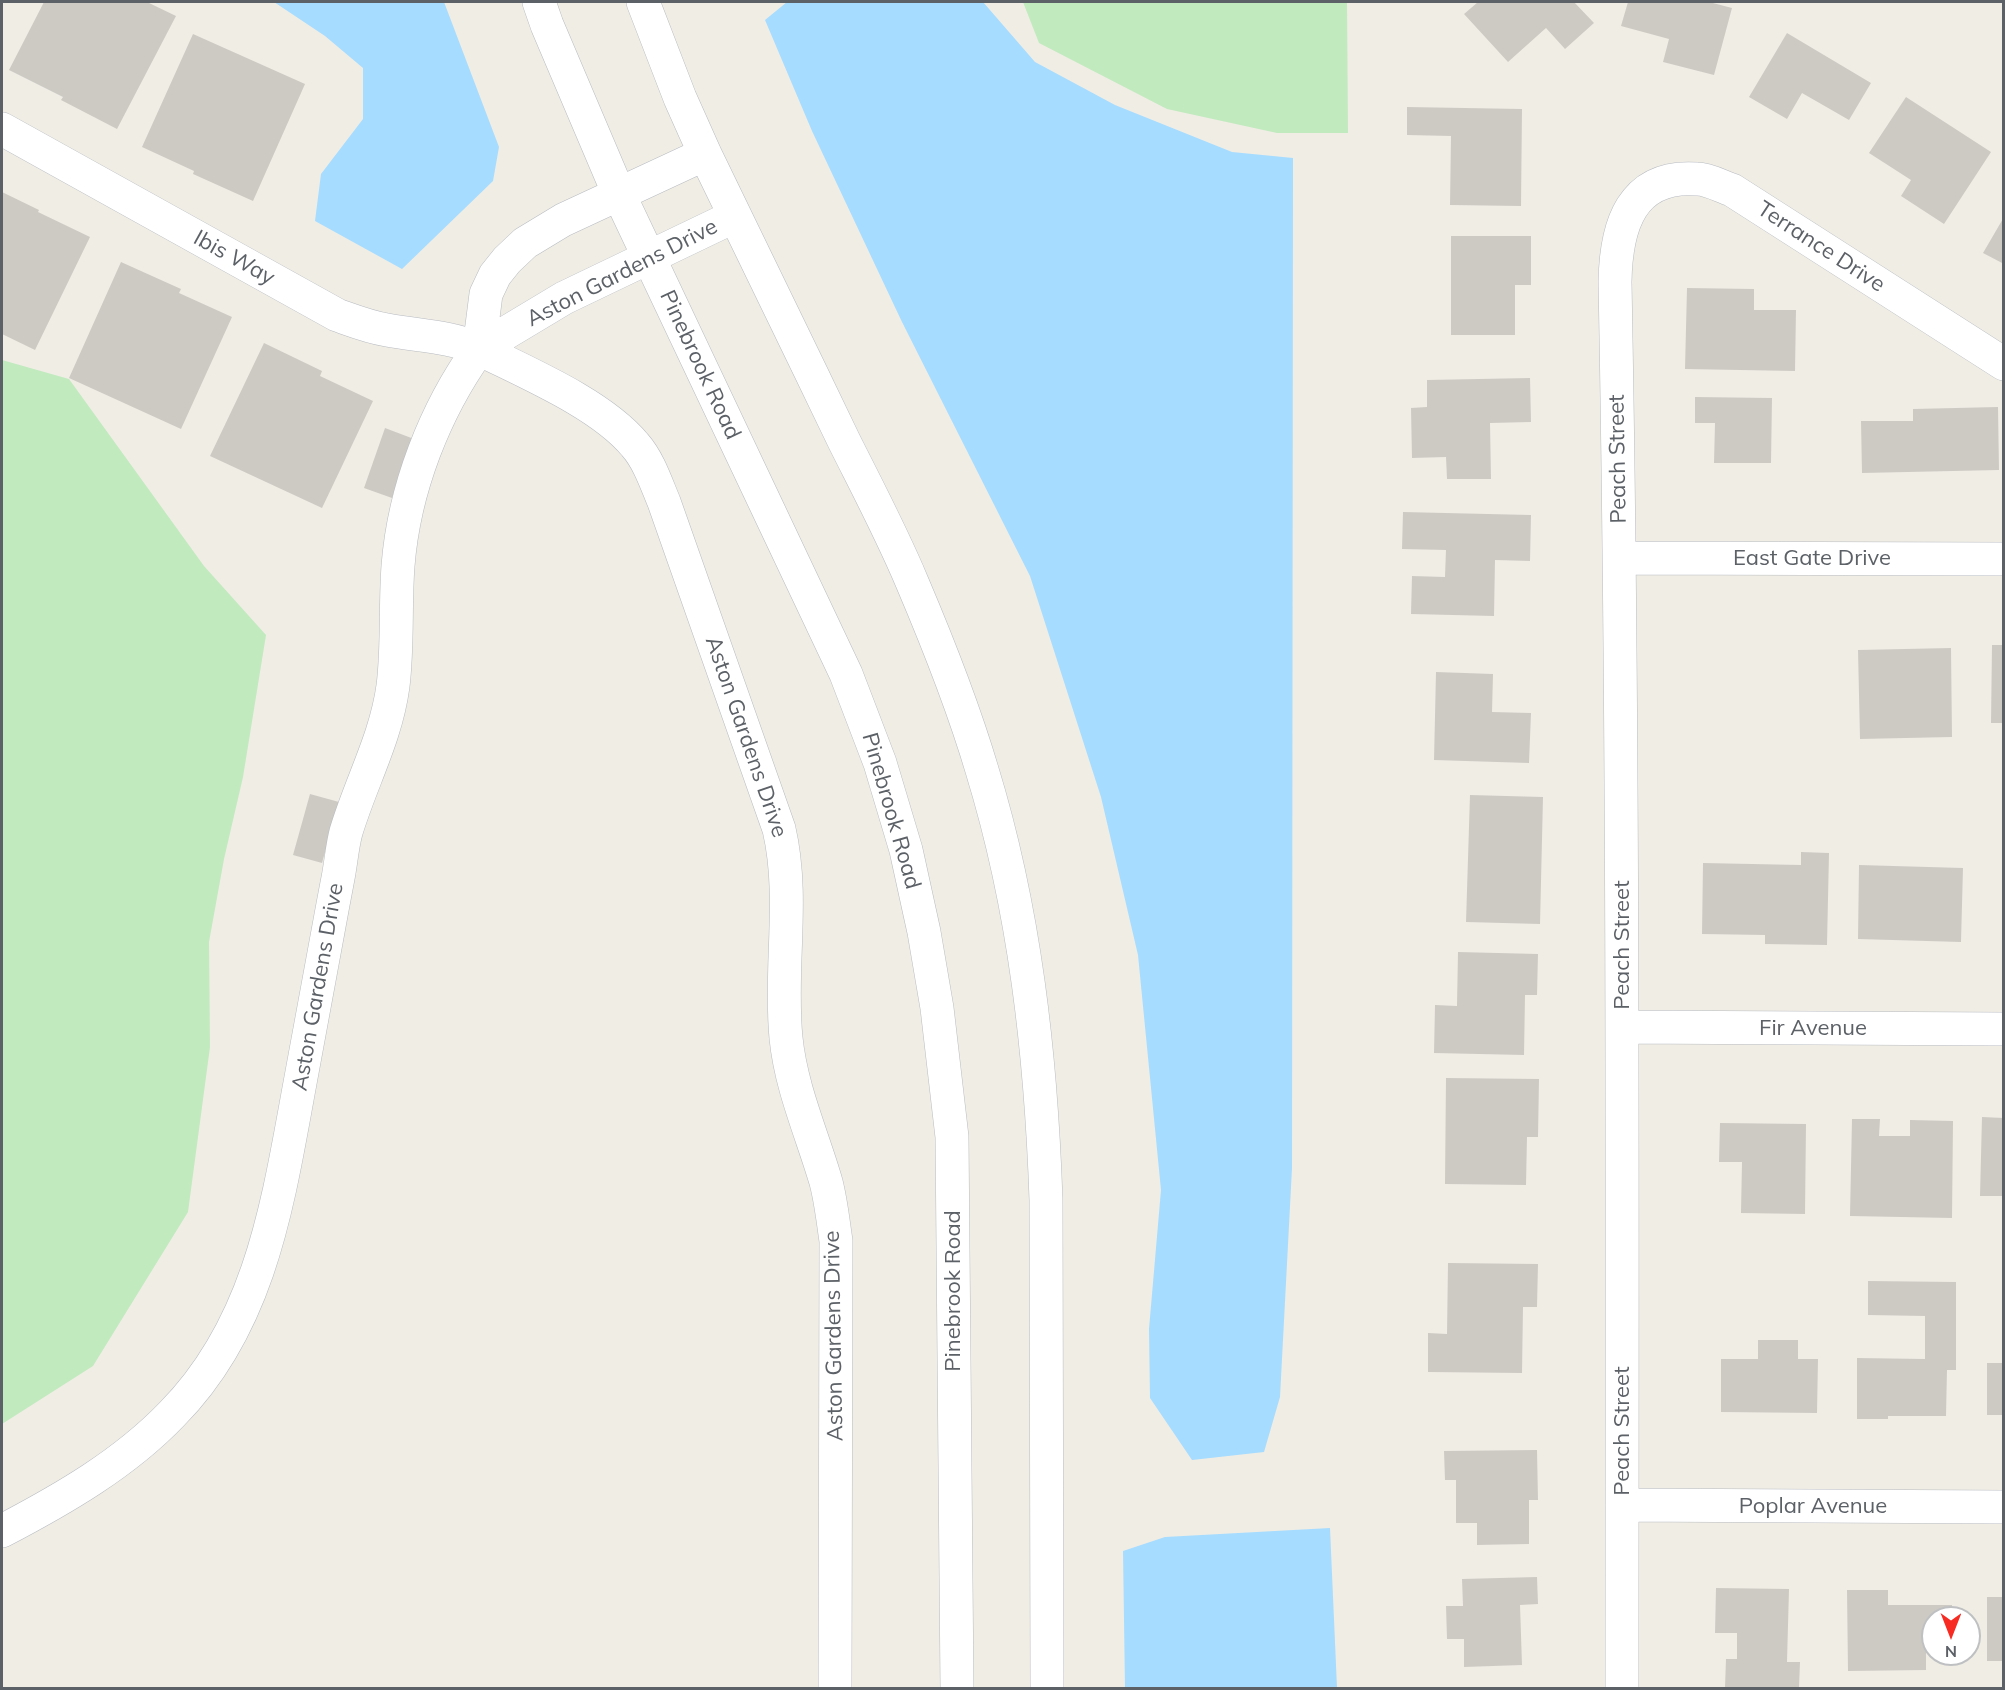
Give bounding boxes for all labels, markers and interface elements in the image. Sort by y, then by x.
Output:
street label: Terrance Drive [1752,196,1890,298]
street label: Aston Gardens Drive [522,213,722,333]
street label: Ibis Way [189,225,279,291]
street label: Pinebrook Road [654,286,746,444]
street label: Peach Street [1604,394,1632,524]
street label: East Gate Drive [1733,545,1891,571]
street label: Aston Gardens Drive [699,633,793,841]
street label: Pinebrook Road [856,730,926,892]
street label: Peach Street [1609,880,1635,1010]
street label: Aston Gardens Drive [287,881,349,1093]
street label: Fir Avenue [1759,1015,1867,1041]
street label: Pinebrook Road [940,1210,966,1372]
street label: Aston Gardens Drive [819,1230,849,1442]
street label: Peach Street [1609,1366,1635,1496]
street label: Poplar Avenue [1739,1493,1887,1519]
north arrow [1921,1606,1981,1666]
text: N [1945,1642,1957,1662]

